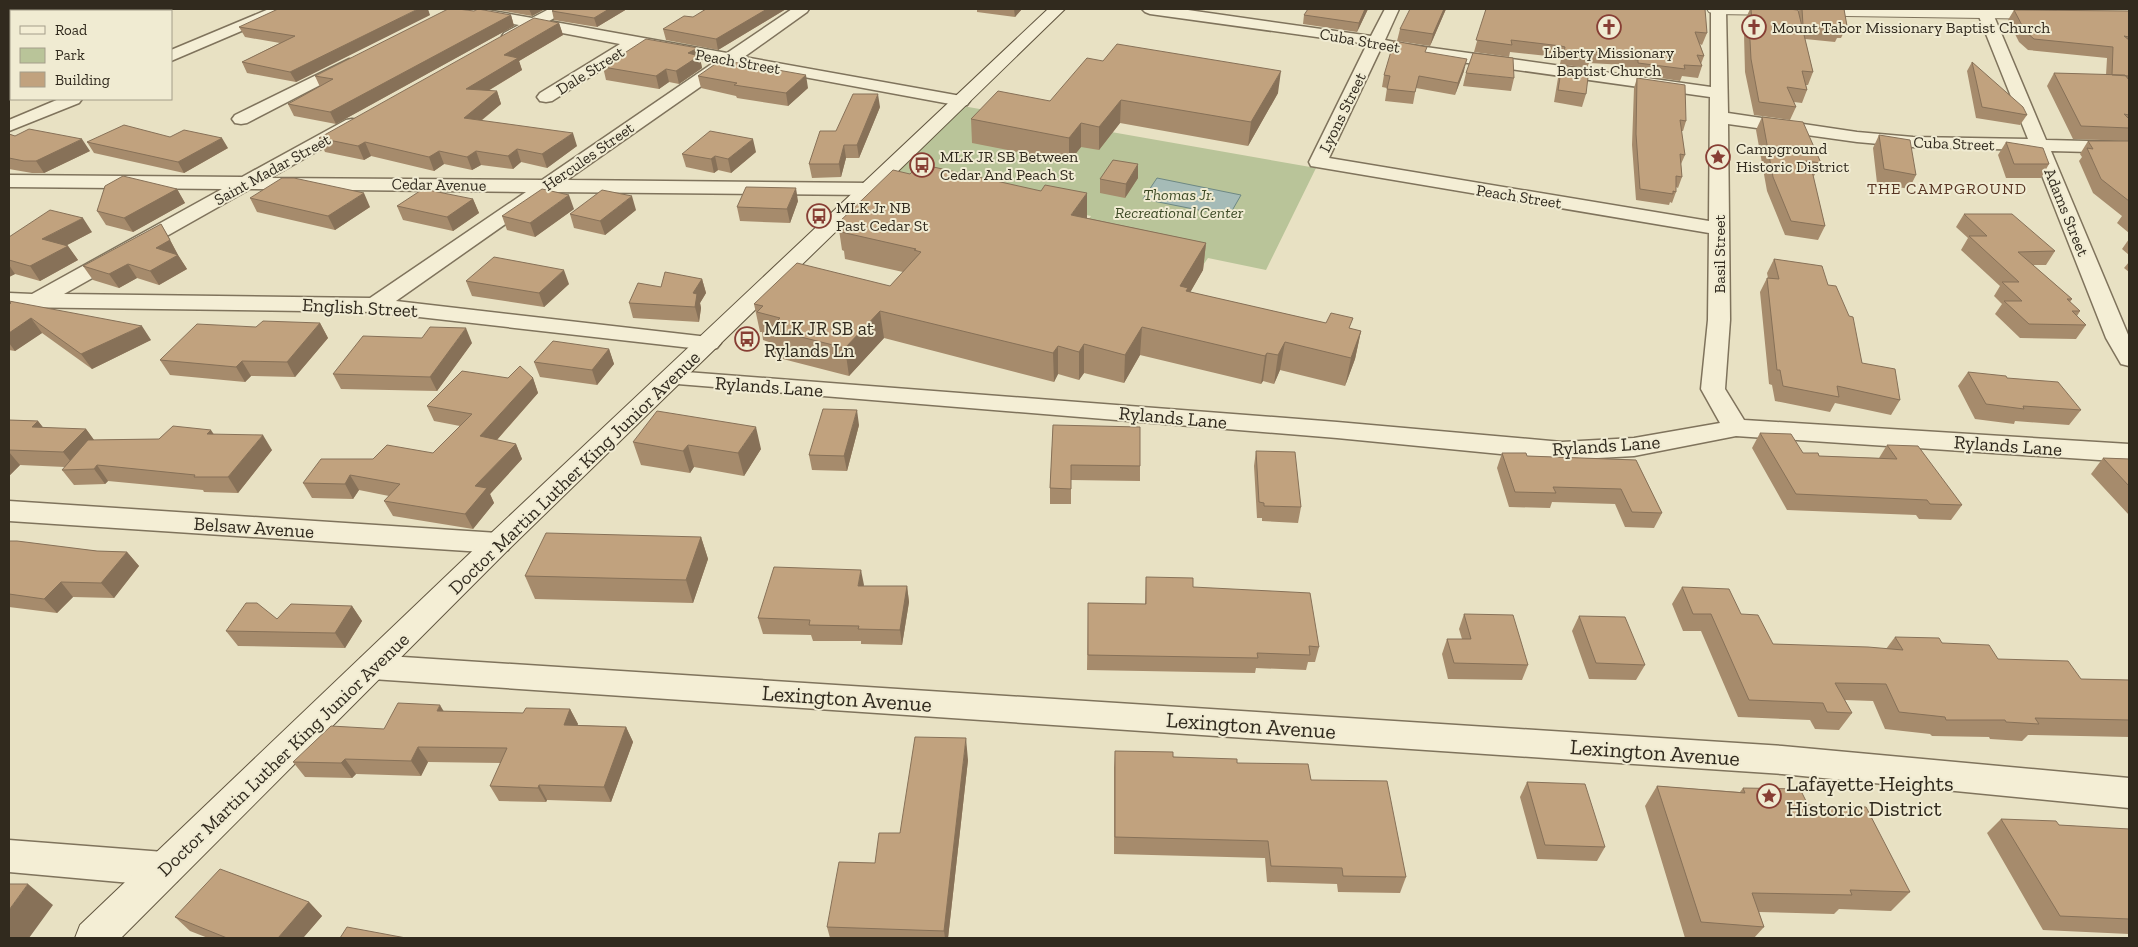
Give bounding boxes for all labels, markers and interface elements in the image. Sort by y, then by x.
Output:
legend [10,10,172,100]
church icon: Liberty Missionary Baptist Church [1596,14,1622,40]
church icon: Mount Tabor Missionary Baptist Church [1741,14,1767,40]
place label: Mount Tabor Missionary Baptist Church [1772,18,2050,37]
text: Road [55,21,88,39]
street label: Cuba Street [1318,24,1402,57]
street label: Dale Street [553,42,628,99]
place label: Liberty Missionary Baptist Church [1544,43,1675,80]
street label: Peach Street [694,45,782,78]
text: Park [55,46,85,64]
street label: Lyons Street [1315,69,1370,155]
text: Building [55,71,110,89]
street label: Hercules Street [539,118,638,195]
street label: Saint Madar Street [211,130,334,209]
street label: Cuba Street [1913,133,1995,154]
place label: Campground Historic District [1736,139,1849,176]
place icon: Campground Historic District [1705,144,1731,170]
place label: MLK JR SB Between Cedar And Peach St [940,147,1079,184]
bus stop icon: MLK JR SB Between Cedar And Peach St [909,152,935,178]
street label: Adams Street [2040,165,2093,259]
street label: Cedar Avenue [391,174,486,195]
district label: THE CAMPGROUND [1867,179,2027,198]
street label: Peach Street [1475,180,1563,213]
park label: Thomas Jr. Recreational Center [1115,185,1244,222]
place label: MLK Jr NB Past Cedar St [836,198,928,235]
bus stop icon: MLK Jr NB Past Cedar St [806,203,832,229]
street label: Basil Street [1710,214,1729,293]
street label: English Street [301,293,418,322]
place label: MLK JR SB at Rylands Ln [764,317,874,362]
bus stop icon: MLK JR SB at Rylands Ln [734,326,760,352]
street label: Doctor Martin Luther King Junior Avenue [444,346,705,599]
street label: Rylands Lane [714,371,824,402]
street label: Rylands Lane [1118,401,1228,434]
street label: Rylands Lane [1551,430,1661,461]
street label: Rylands Lane [1953,430,2063,461]
street label: Belsaw Avenue [193,512,315,543]
street label: Doctor Martin Luther King Junior Avenue [153,628,414,881]
street label: Lexington Avenue [761,679,933,718]
street label: Lexington Avenue [1165,706,1337,745]
street label: Lexington Avenue [1569,733,1741,772]
place label: Lafayette Heights Historic District [1786,770,1954,822]
place icon: Lafayette Heights Historic District [1756,783,1782,809]

